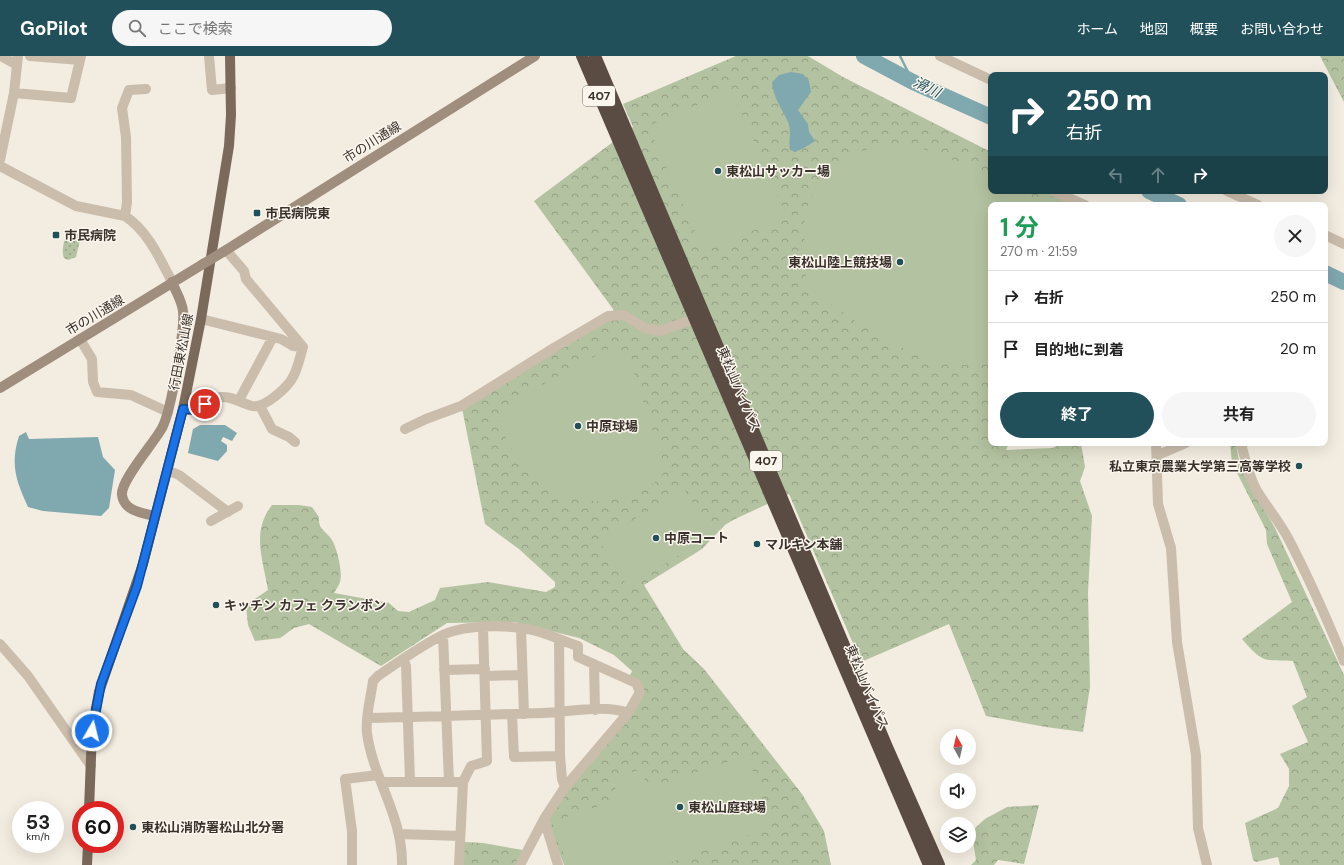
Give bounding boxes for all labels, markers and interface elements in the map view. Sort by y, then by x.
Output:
search box [112,10,392,46]
text: GoPilot [20,16,88,41]
icon: search [126,17,148,39]
text: ここで検索 [158,19,233,39]
text: ホーム [1076,20,1118,38]
text: 地図 [1140,20,1168,38]
text: 概要 [1190,20,1218,38]
text: お問い合わせ [1240,20,1324,38]
water label: 滑川 [910,73,945,102]
text: 250 m [1066,82,1152,119]
road number: 407 [583,86,615,106]
icon: right [1000,88,1052,140]
street label: 市の川通線 [340,118,404,166]
text: 右折 [1066,121,1102,145]
place label: 東松山サッカー場 [726,163,830,180]
icon: left [1105,164,1127,186]
icon: ahead [1147,164,1169,186]
icon: right [1189,164,1211,186]
marker: 東松山サッカー場 [713,166,723,176]
place label: 市民病院東 [265,205,330,222]
marker: 市民病院東 [252,208,262,218]
text: 1 分 [1000,212,1038,243]
button: close [1274,215,1316,257]
place label: 市民病院 [64,227,116,244]
marker: 市民病院 [51,230,61,240]
text: 270 m · 21:59 [1000,243,1077,260]
place label: 東松山陸上競技場 [788,254,892,271]
marker: 東松山陸上競技場 [895,257,905,267]
icon: right [1000,286,1022,308]
text: 250 m [1271,287,1316,307]
text: 右折 [1034,288,1064,308]
street label: 市の川通線 [63,291,127,339]
street label: 行田東松山線 [165,312,197,392]
icon: arrive [1000,338,1022,360]
text: 20 m [1280,339,1316,359]
text: 目的地に到着 [1034,340,1124,360]
street label: 東松山バイパス [713,344,765,434]
pin [188,387,222,421]
button: 終了 [1000,392,1154,438]
button: 共有 [1162,392,1316,438]
icon: arrive [194,393,216,415]
place label: 中原球場 [586,418,638,435]
marker: 中原球場 [573,421,583,431]
road number: 407 [750,451,782,471]
place label: 私立東京農業大学第三高等学校 [1109,458,1291,475]
marker: 私立東京農業大学第三高等学校 [1294,461,1304,471]
place label: 中原コート [664,530,729,547]
marker: 中原コート [651,533,661,543]
place label: マルキン本舗 [765,536,843,553]
marker: マルキン本舗 [752,539,762,549]
place label: キッチン カフェ クランボン [224,597,386,614]
marker: キッチン カフェ クランボン [211,600,221,610]
street label: 東松山バイパス [841,642,893,732]
position arrow [71,710,113,752]
north arrow [940,729,976,765]
map controls [940,729,976,853]
button: sound [940,773,976,809]
place label: 東松山庭球場 [688,799,766,816]
speed limit sign: 60 [72,801,124,853]
marker: 東松山庭球場 [675,802,685,812]
text: 53 [26,809,50,835]
button: layers [940,817,976,853]
place label: 東松山消防署松山北分署 [141,819,284,836]
marker: 東松山消防署松山北分署 [128,822,138,832]
text: km/h [26,830,50,843]

